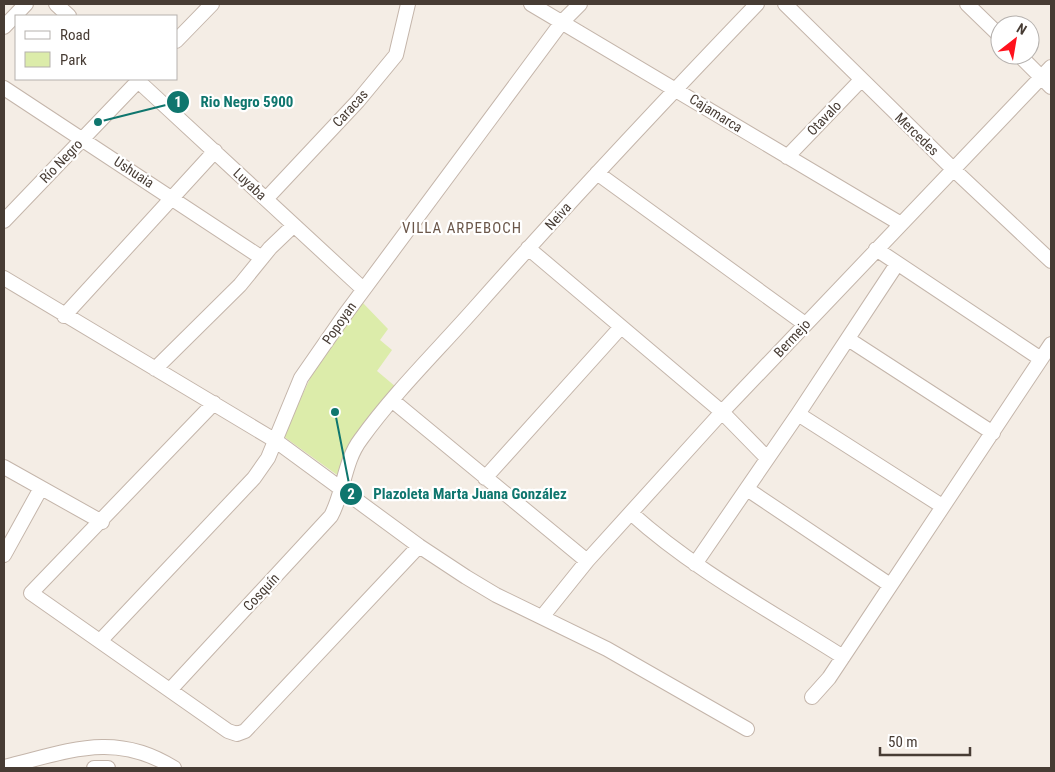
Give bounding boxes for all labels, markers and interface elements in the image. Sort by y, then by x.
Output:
legend [15,15,178,80]
north arrow [990,15,1040,65]
text: N [1014,20,1029,38]
text: Road [60,26,90,44]
text: Park [60,51,87,69]
street label: Caracas [329,86,371,130]
callout: Rio Negro 5900 [166,87,304,117]
street label: Cajamarca [687,91,745,135]
text: 1 [174,93,182,111]
text: Rio Negro 5900 [201,93,293,111]
street label: Otavalo [804,97,844,139]
street label: Mercedes [892,109,942,159]
street label: Río Negro [36,136,86,186]
street label: Ushuaia [111,153,157,191]
street label: Luyaba [230,165,270,203]
street label: Neiva [542,199,574,233]
district label: VILLA ARPEBOCH [402,219,522,237]
street label: Popoyan [319,299,359,347]
street label: Bermejo [771,316,813,360]
callout: Plazoleta Marta Juana González [338,479,576,509]
text: 2 [347,485,355,503]
text: Plazoleta Marta Juana González [373,485,567,503]
street label: Cosquín [240,570,282,614]
scale bar [880,724,970,756]
text: 50 m [888,733,918,751]

